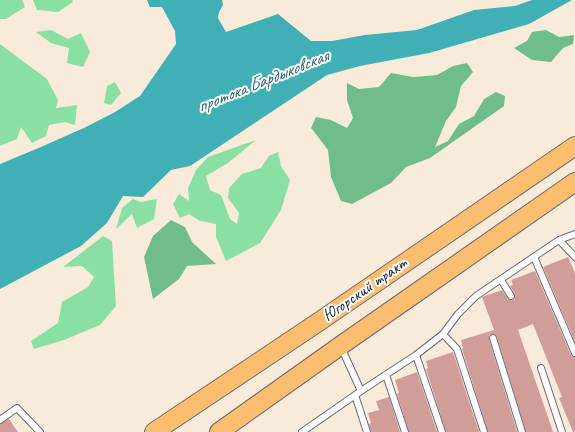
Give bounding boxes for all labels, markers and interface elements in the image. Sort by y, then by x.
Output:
water label: протока Бардыковская [195,46,331,118]
street label: Югорский тракт [319,254,411,326]

